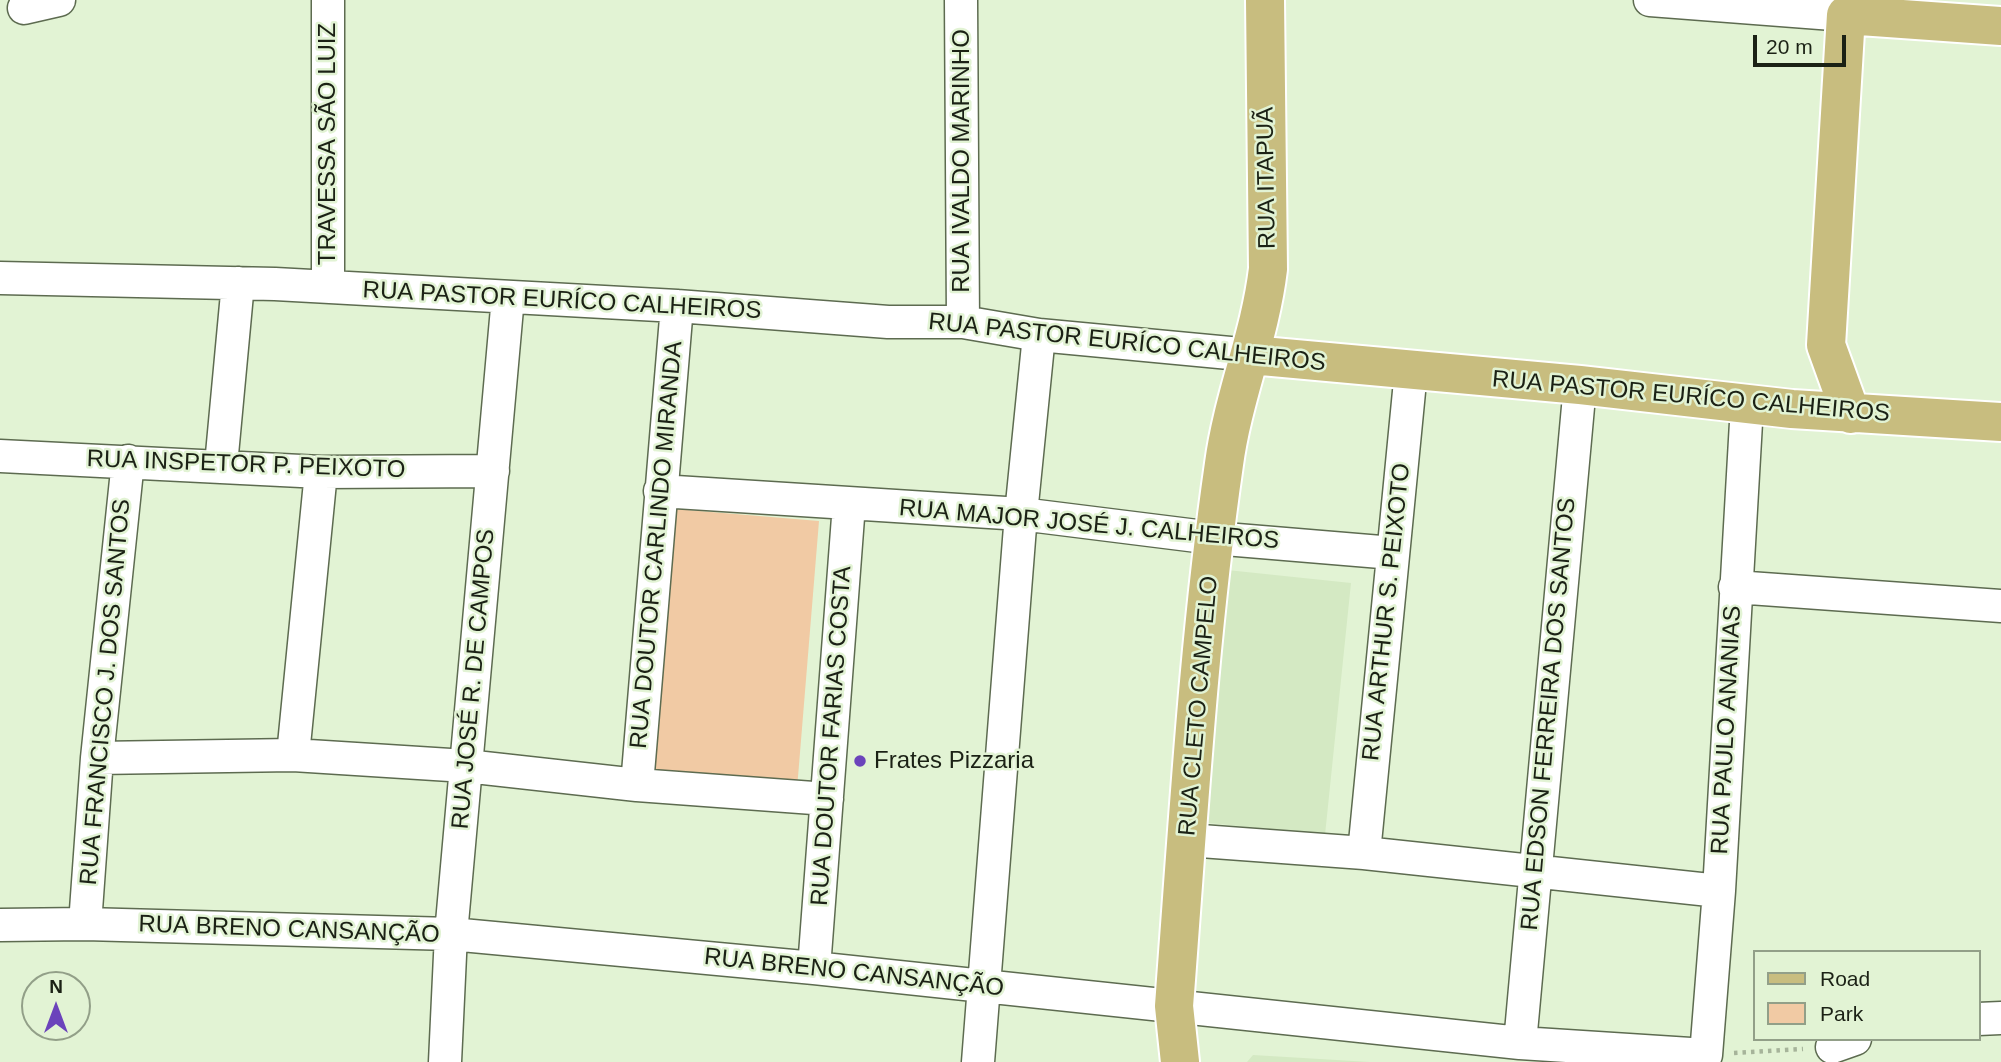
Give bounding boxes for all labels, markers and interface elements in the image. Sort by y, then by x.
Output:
scale bar [1756,21,1849,65]
street label: TRAVESSA SÃO LUIZ [314,23,342,265]
street label: RUA IVALDO MARINHO [948,29,976,293]
text: 20 m [1766,35,1813,58]
street label: RUA ITAPUÃ [1251,107,1283,249]
street label: RUA PASTOR EURÍCO CALHEIROS [362,276,762,326]
street label: RUA PASTOR EURÍCO CALHEIROS [927,308,1327,378]
street label: RUA DOUTOR CARLINDO MIRANDA [625,340,689,750]
street label: RUA PASTOR EURÍCO CALHEIROS [1491,365,1891,429]
street label: RUA INSPETOR P. PEIXOTO [86,445,406,485]
street label: RUA ARTHUR S. PEIXOTO [1357,462,1417,762]
street label: RUA MAJOR JOSÉ J. CALHEIROS [898,494,1280,556]
street label: RUA EDSON FERREIRA DOS SANTOS [1516,496,1582,932]
street label: RUA FRANCISCO J. DOS SANTOS [75,498,137,886]
street label: RUA JOSÉ R. DE CAMPOS [447,528,501,830]
street label: RUA DOUTOR FARIAS COSTA [806,565,858,907]
street label: RUA CLETO CAMPELO [1173,575,1225,837]
street label: RUA PAULO ANANIAS [1706,605,1748,855]
place label: Frates Pizzaria [874,747,1034,775]
marker: Frates Pizzaria [852,753,868,769]
street label: RUA BRENO CANSANÇÃO [138,910,440,950]
street label: RUA BRENO CANSANÇÃO [703,943,1005,1003]
legend [1752,950,1980,1041]
text: Road [1820,967,1870,990]
north arrow [21,971,91,1041]
text: N [49,976,63,997]
text: Park [1820,1002,1863,1025]

